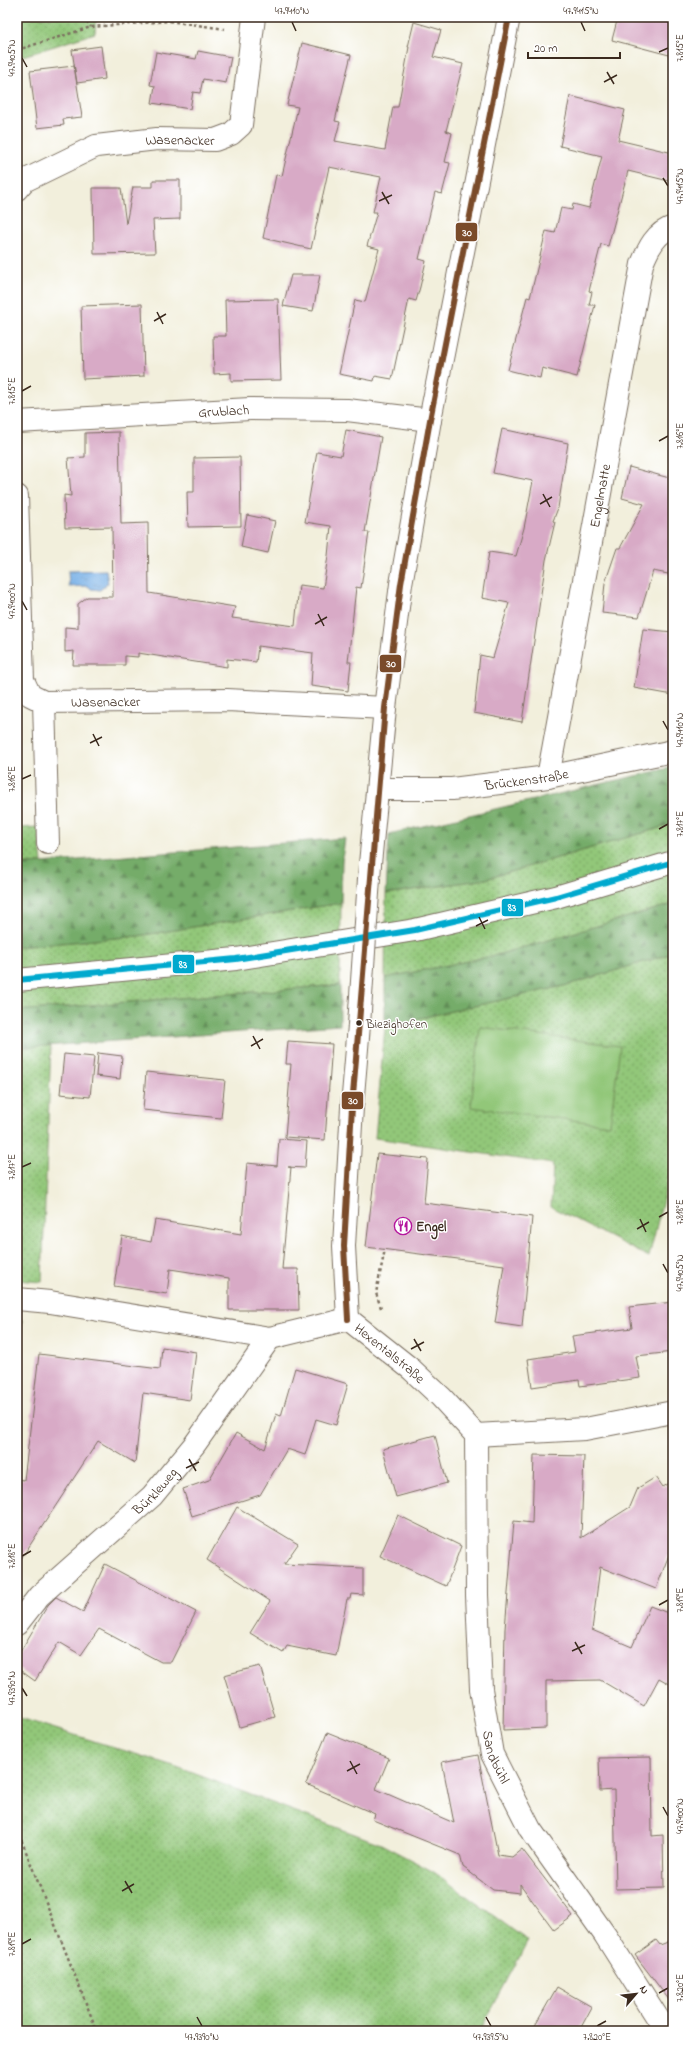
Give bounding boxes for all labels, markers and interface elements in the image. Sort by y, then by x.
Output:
text: 47.9410°N [275,4,309,19]
text: 47.9415°N [563,4,599,19]
scale bar [528,34,620,60]
text: 7.815°E [673,34,688,62]
text: 47.9405°N [5,39,20,76]
text: 20 m [534,40,557,58]
street label: Wasenacker [144,130,215,152]
text: 47.9415°N [673,168,688,204]
line badge: 30 [455,222,478,242]
text: 30 [461,225,472,241]
text: 7.815°E [5,377,20,405]
street label: Grublach [198,400,250,424]
text: 7.816°E [673,423,688,449]
street label: Engelmatte [585,462,617,530]
text: 47.9400°N [5,583,20,619]
line badge: 30 [379,654,402,673]
text: 30 [385,656,396,672]
street label: Wasenacker [71,692,141,714]
text: 47.9410°N [673,713,688,747]
street label: Brückenstraße [482,764,571,797]
text: 7.816°E [5,766,20,792]
text: 7.817°E [673,811,688,837]
line badge: 83 [501,898,524,917]
text: 83 [507,900,517,916]
line badge: 83 [172,954,195,974]
text: 83 [178,957,188,973]
place label: Biezighofen [365,1015,427,1035]
marker: Biezighofen [354,1018,364,1028]
line badge: 30 [341,1091,364,1110]
text: 30 [347,1093,358,1109]
text: 7.817°E [5,1154,20,1180]
text: 7.818°E [673,1199,688,1225]
restaurant icon: Engel [393,1216,413,1236]
place label: Engel [416,1217,447,1240]
text: 47.9405°N [673,1254,688,1291]
street label: Hexentalstraße [349,1319,430,1390]
street label: Bürkleweg [128,1464,184,1521]
text: 7.818°E [5,1543,20,1569]
text: 7.819°E [673,1588,688,1612]
text: 47.9390°N [5,1671,20,1705]
street label: Sandbühl [476,1729,514,1788]
text: 47.9400°N [673,1798,688,1834]
text: 7.819°E [5,1932,20,1956]
north arrow [616,1974,656,2014]
text: 7.820°E [673,1974,688,2002]
text: N [635,1983,653,1997]
text: 47.9390°N [185,2030,219,2045]
text: 47.9395°N [473,2030,509,2045]
text: 7.820°E [583,2030,611,2045]

